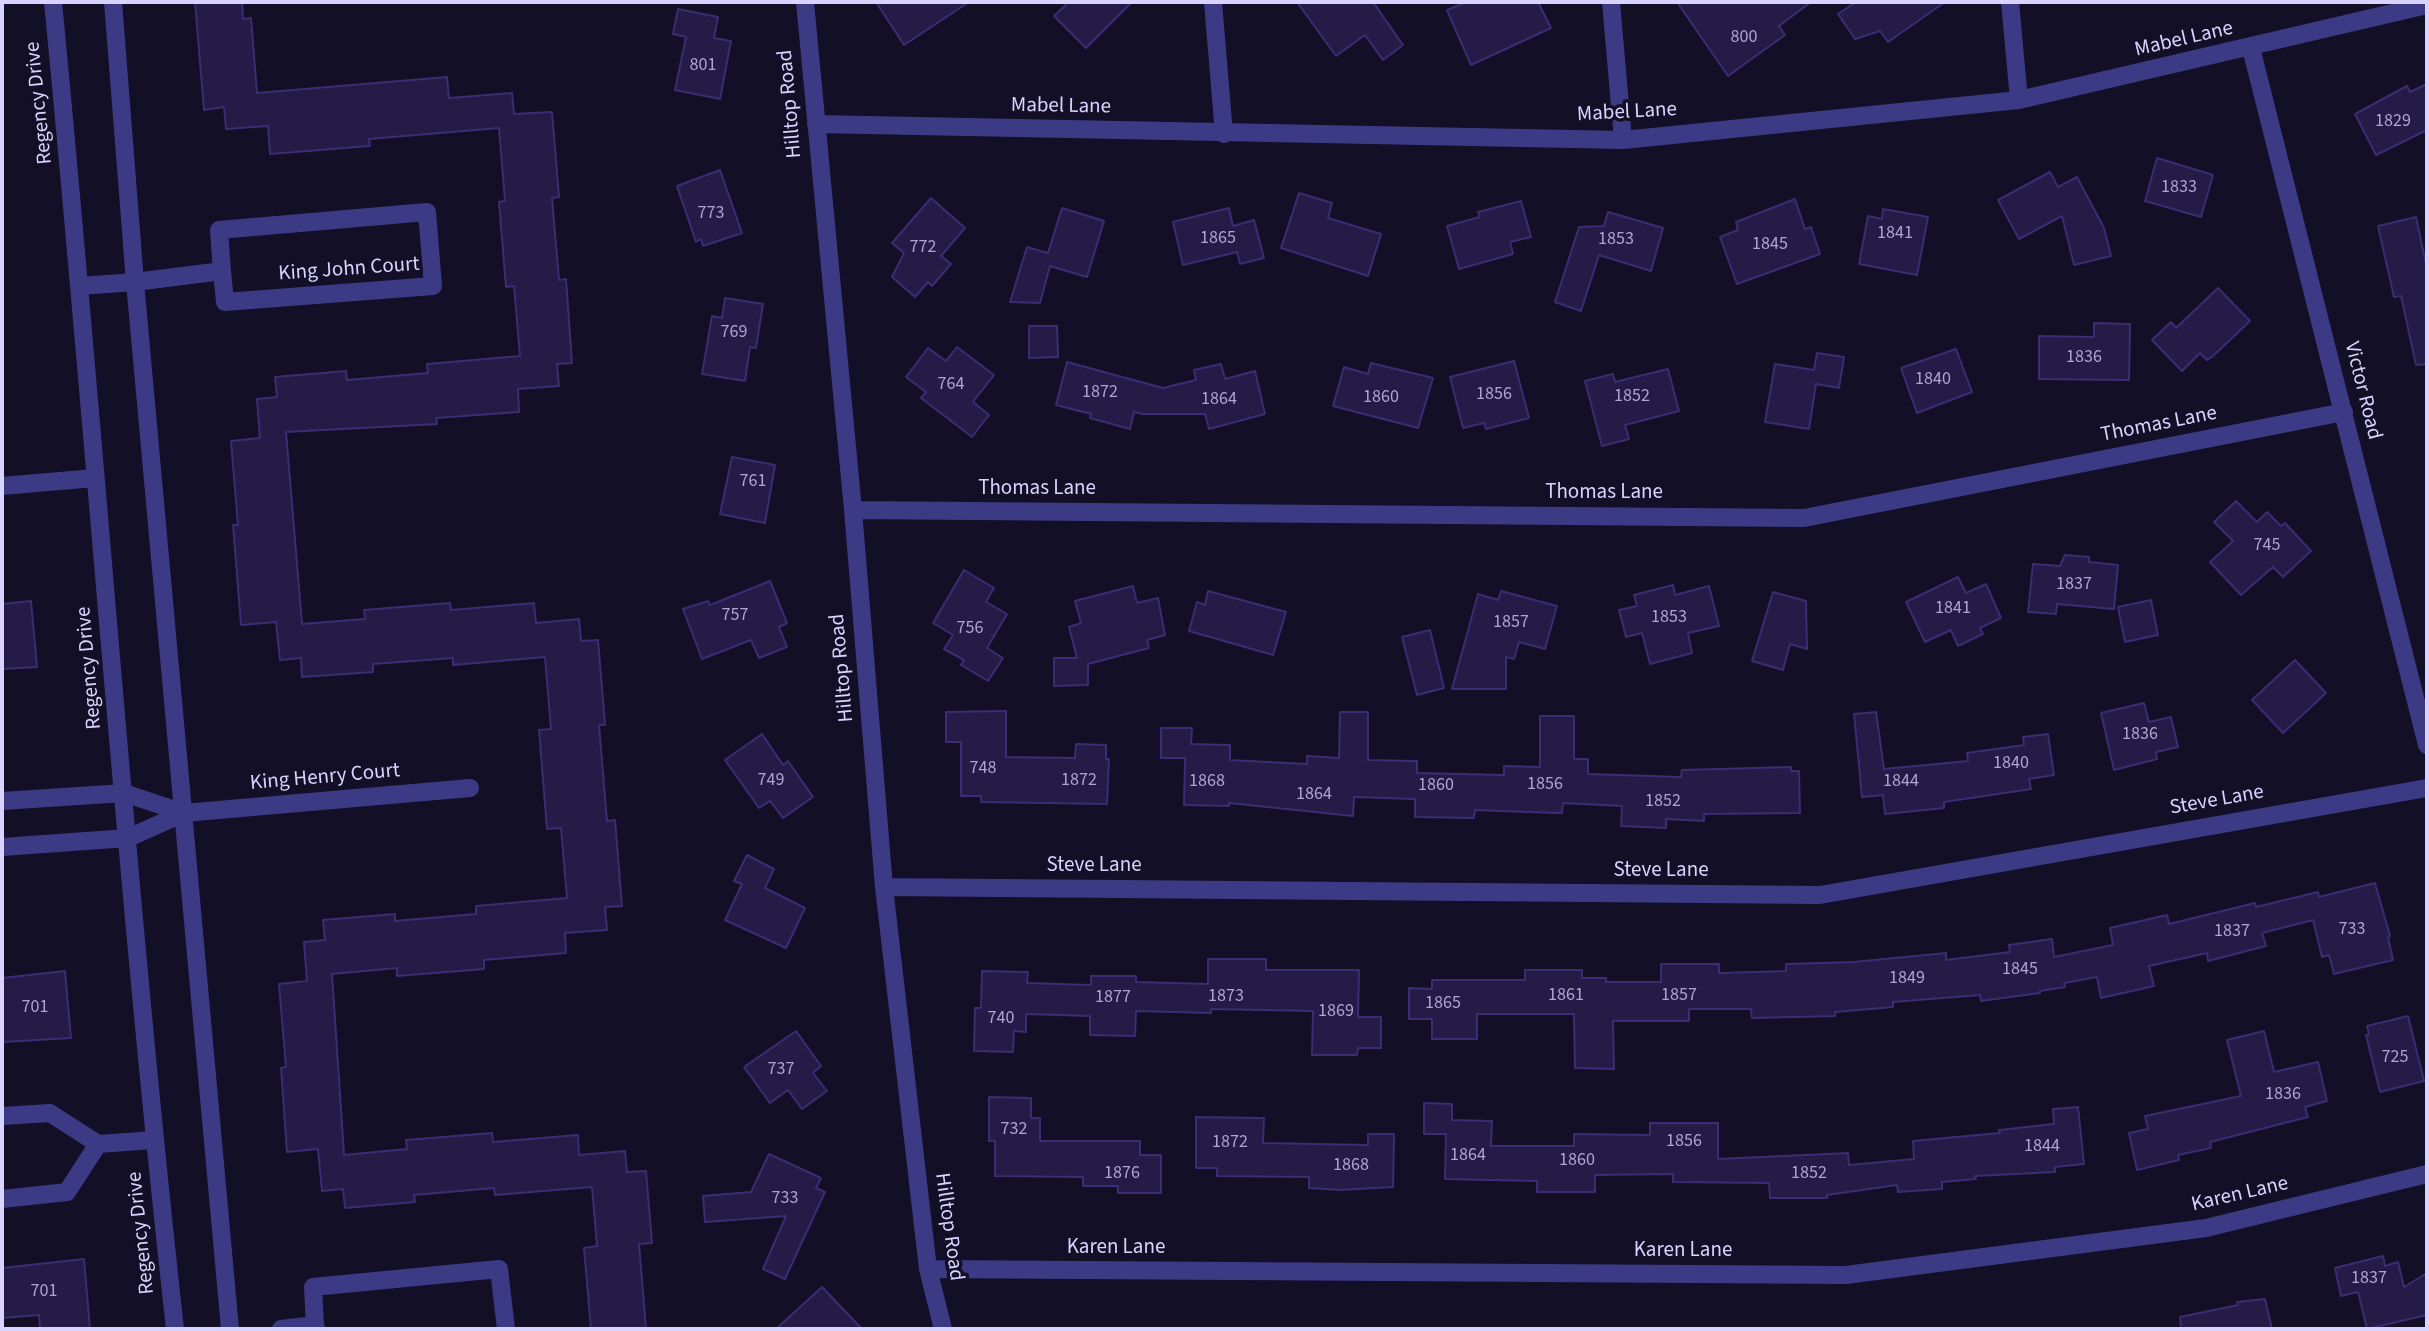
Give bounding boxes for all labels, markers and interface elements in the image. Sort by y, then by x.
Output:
street label: Mabel Lane [2132,16,2236,64]
house number: 800 [1731,27,1757,49]
street label: Regency Drive [21,40,59,166]
street label: Hilltop Road [774,49,808,159]
house number: 801 [690,55,716,77]
street label: Mabel Lane [1011,94,1111,120]
street label: Mabel Lane [1576,98,1678,128]
house number: 1829 [2375,111,2411,133]
house number: 1833 [2161,177,2197,199]
house number: 773 [698,203,724,225]
house number: 1841 [1877,223,1913,245]
house number: 1865 [1200,228,1236,250]
house number: 1853 [1598,229,1634,251]
house number: 1845 [1752,234,1788,256]
house number: 772 [910,237,936,259]
street label: King John Court [278,253,420,287]
house number: 769 [721,322,747,344]
street label: Victor Road [2338,339,2386,443]
house number: 1836 [2066,347,2102,369]
house number: 1840 [1915,369,1951,391]
house number: 764 [938,374,964,396]
house number: 1872 [1082,382,1118,404]
house number: 1856 [1476,384,1512,406]
house number: 1852 [1614,386,1650,408]
house number: 1860 [1363,387,1399,409]
house number: 1864 [1201,389,1237,411]
street label: Thomas Lane [2099,401,2219,449]
house number: 761 [740,471,766,493]
street label: Thomas Lane [978,476,1096,502]
street label: Thomas Lane [1545,480,1663,506]
house number: 745 [2254,535,2280,557]
house number: 1837 [2056,574,2092,596]
house number: 1841 [1935,598,1971,620]
street label: Regency Drive [72,605,108,731]
house number: 757 [722,605,748,627]
house number: 1853 [1651,607,1687,629]
house number: 1857 [1493,612,1529,634]
street label: Hilltop Road [826,613,860,723]
house number: 756 [957,618,983,640]
house number: 1836 [2122,724,2158,746]
house number: 1840 [1993,753,2029,775]
house number: 748 [970,758,996,780]
street label: King Henry Court [249,759,401,797]
house number: 749 [758,770,784,792]
house number: 1872 [1061,770,1097,792]
house number: 1868 [1189,771,1225,793]
house number: 1844 [1883,771,1919,793]
house number: 1856 [1527,774,1563,796]
house number: 1860 [1418,775,1454,797]
street label: Steve Lane [2168,780,2266,822]
house number: 1864 [1296,784,1332,806]
house number: 1852 [1645,791,1681,813]
street label: Steve Lane [1046,853,1142,879]
street label: Steve Lane [1613,858,1709,884]
house number: 733 [2339,919,2365,941]
house number: 1837 [2214,921,2250,943]
house number: 1845 [2002,959,2038,981]
house number: 1849 [1889,968,1925,990]
house number: 1861 [1548,985,1584,1007]
house number: 1857 [1661,985,1697,1007]
house number: 1873 [1208,986,1244,1008]
house number: 1877 [1095,987,1131,1009]
house number: 1865 [1425,993,1461,1015]
house number: 701 [22,997,48,1019]
house number: 1869 [1318,1001,1354,1023]
house number: 740 [988,1008,1014,1030]
house number: 725 [2382,1047,2408,1069]
house number: 737 [768,1059,794,1081]
house number: 1836 [2265,1084,2301,1106]
house number: 732 [1001,1119,1027,1141]
house number: 1856 [1666,1131,1702,1153]
house number: 1872 [1212,1132,1248,1154]
house number: 1844 [2024,1136,2060,1158]
house number: 1864 [1450,1145,1486,1167]
house number: 1860 [1559,1150,1595,1172]
house number: 1868 [1333,1155,1369,1177]
house number: 1876 [1104,1163,1140,1185]
house number: 1852 [1791,1163,1827,1185]
street label: Regency Drive [123,1170,161,1296]
street label: Hilltop Road [928,1171,968,1283]
street label: Karen Lane [2189,1172,2291,1218]
house number: 733 [772,1188,798,1210]
street label: Karen Lane [1067,1235,1165,1261]
street label: Karen Lane [1634,1238,1732,1264]
house number: 1837 [2351,1268,2387,1290]
house number: 701 [31,1281,57,1303]

